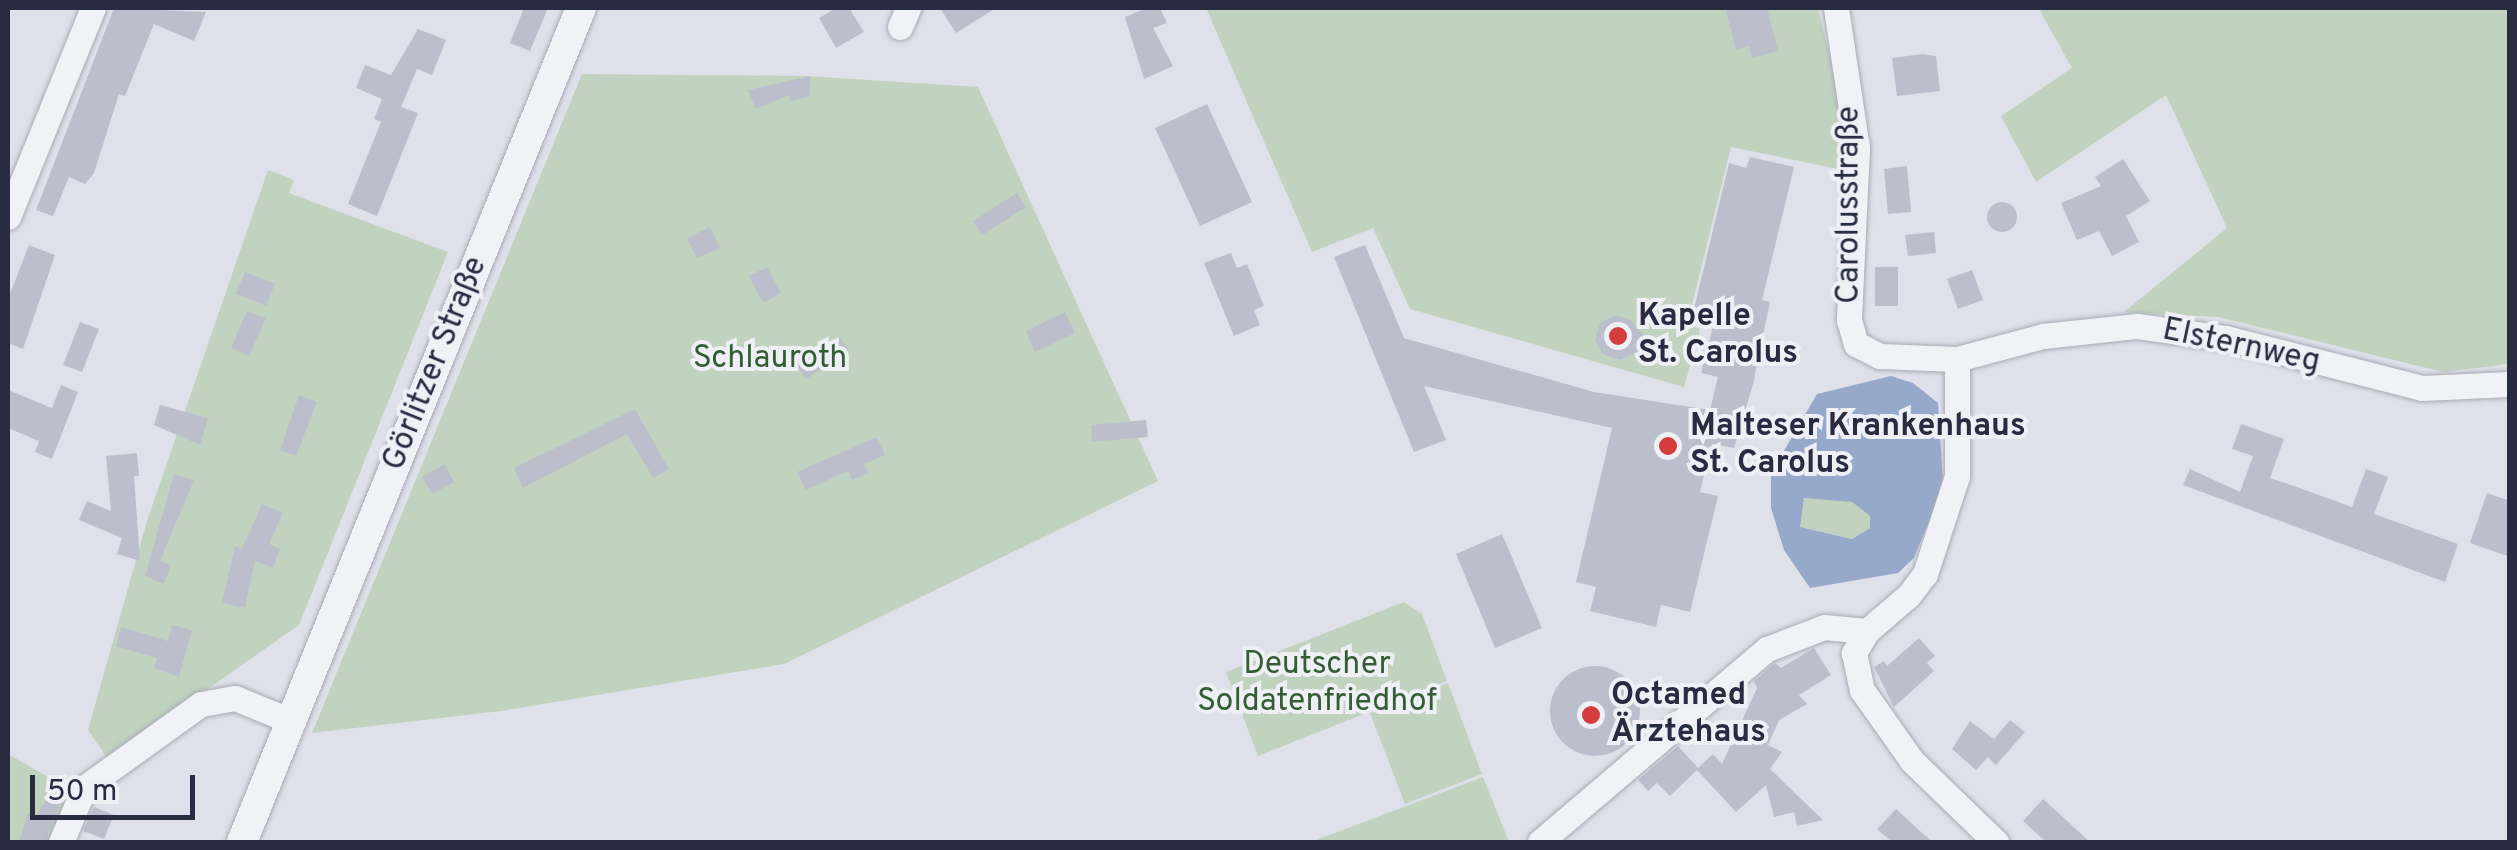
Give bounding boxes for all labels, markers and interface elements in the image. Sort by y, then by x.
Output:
street label: Carolusstraße [1831,106,1869,304]
street label: Görlitzer Straße [376,251,496,477]
place label: Kapelle St. Carolus [1638,299,1798,374]
street label: Elsternweg [2159,312,2323,382]
marker: Kapelle St. Carolus [1607,325,1629,347]
park label: Schlauroth [693,340,847,378]
place label: Malteser Krankenhaus St. Carolus [1690,409,2026,484]
marker: Malteser Krankenhaus St. Carolus [1655,433,1681,459]
park label: Deutscher Soldatenfriedhof [1197,647,1437,722]
place label: Octamed Ärztehaus [1611,678,1766,753]
marker: Octamed Ärztehaus [1580,704,1602,726]
scale bar [35,755,200,817]
text: 50 m [47,774,117,811]

